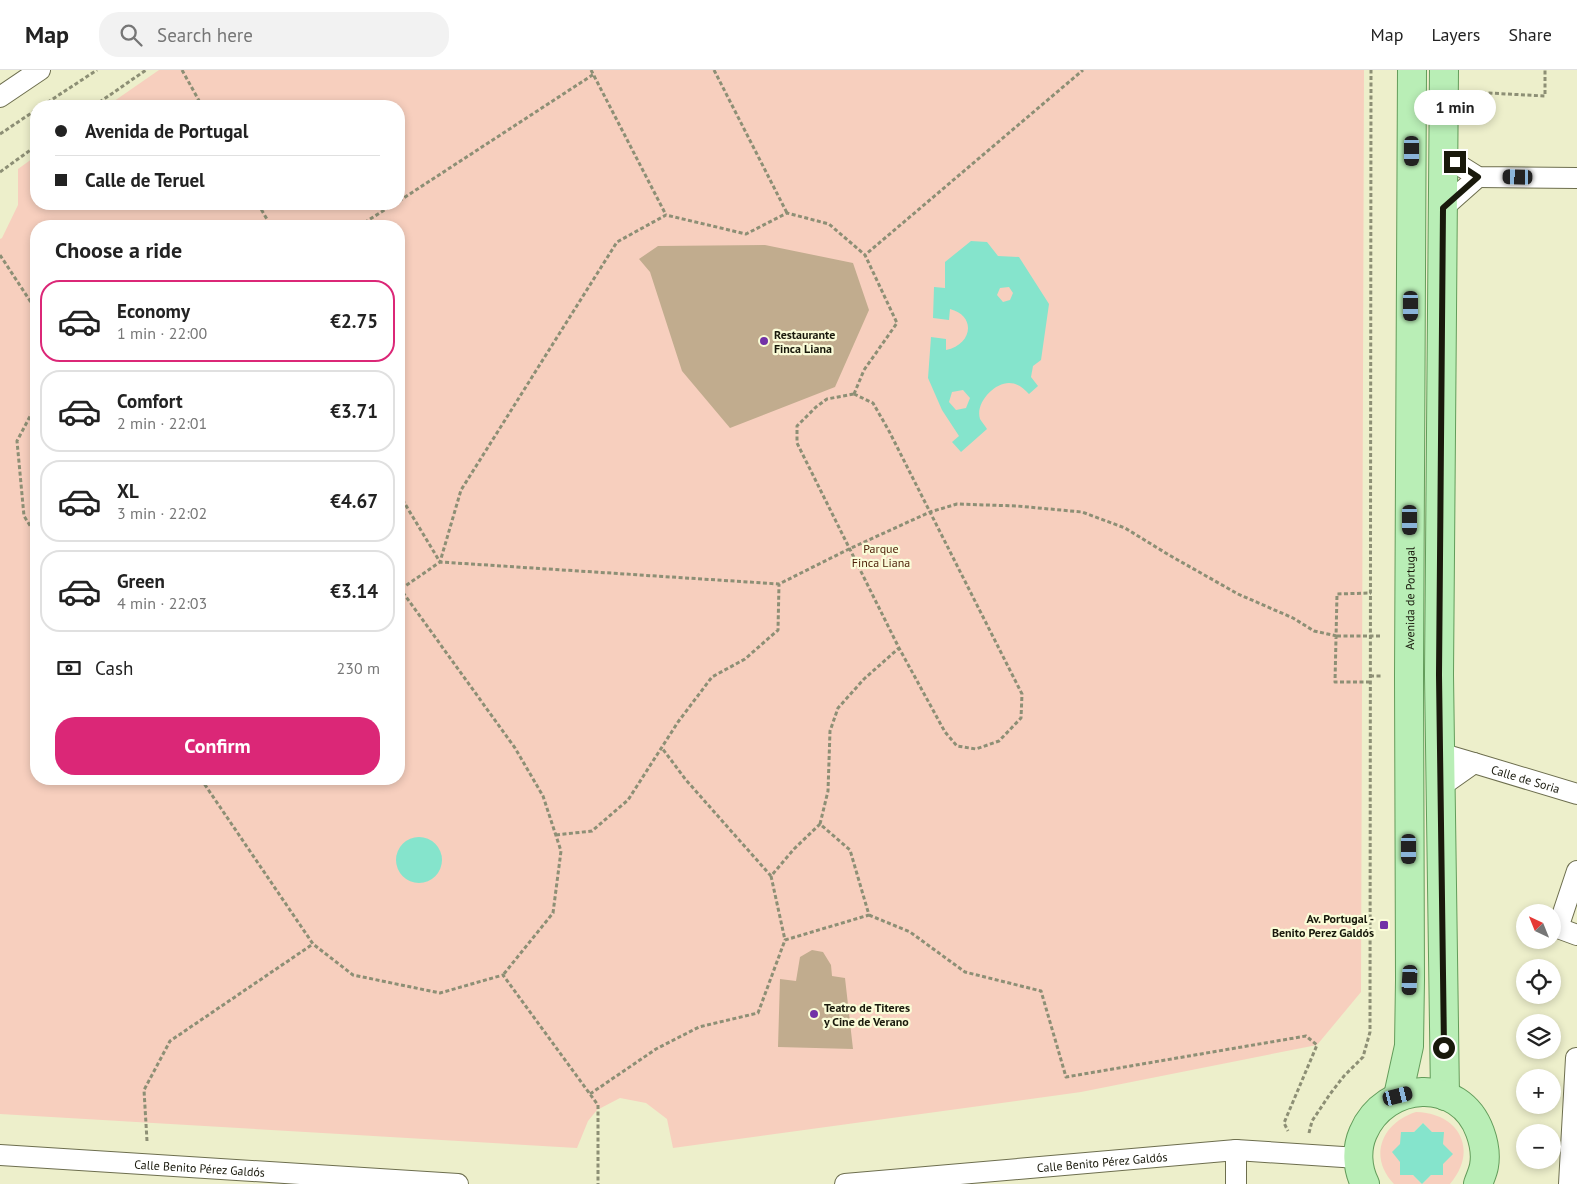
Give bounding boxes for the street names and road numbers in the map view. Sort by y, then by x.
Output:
street label: Avenida de Portugal [1402,546,1417,650]
street label: Calle de Soria [1490,761,1562,796]
street label: Calle Benito Pérez Galdós [1036,1149,1168,1175]
street label: Calle Benito Pérez Galdós [134,1156,265,1179]

